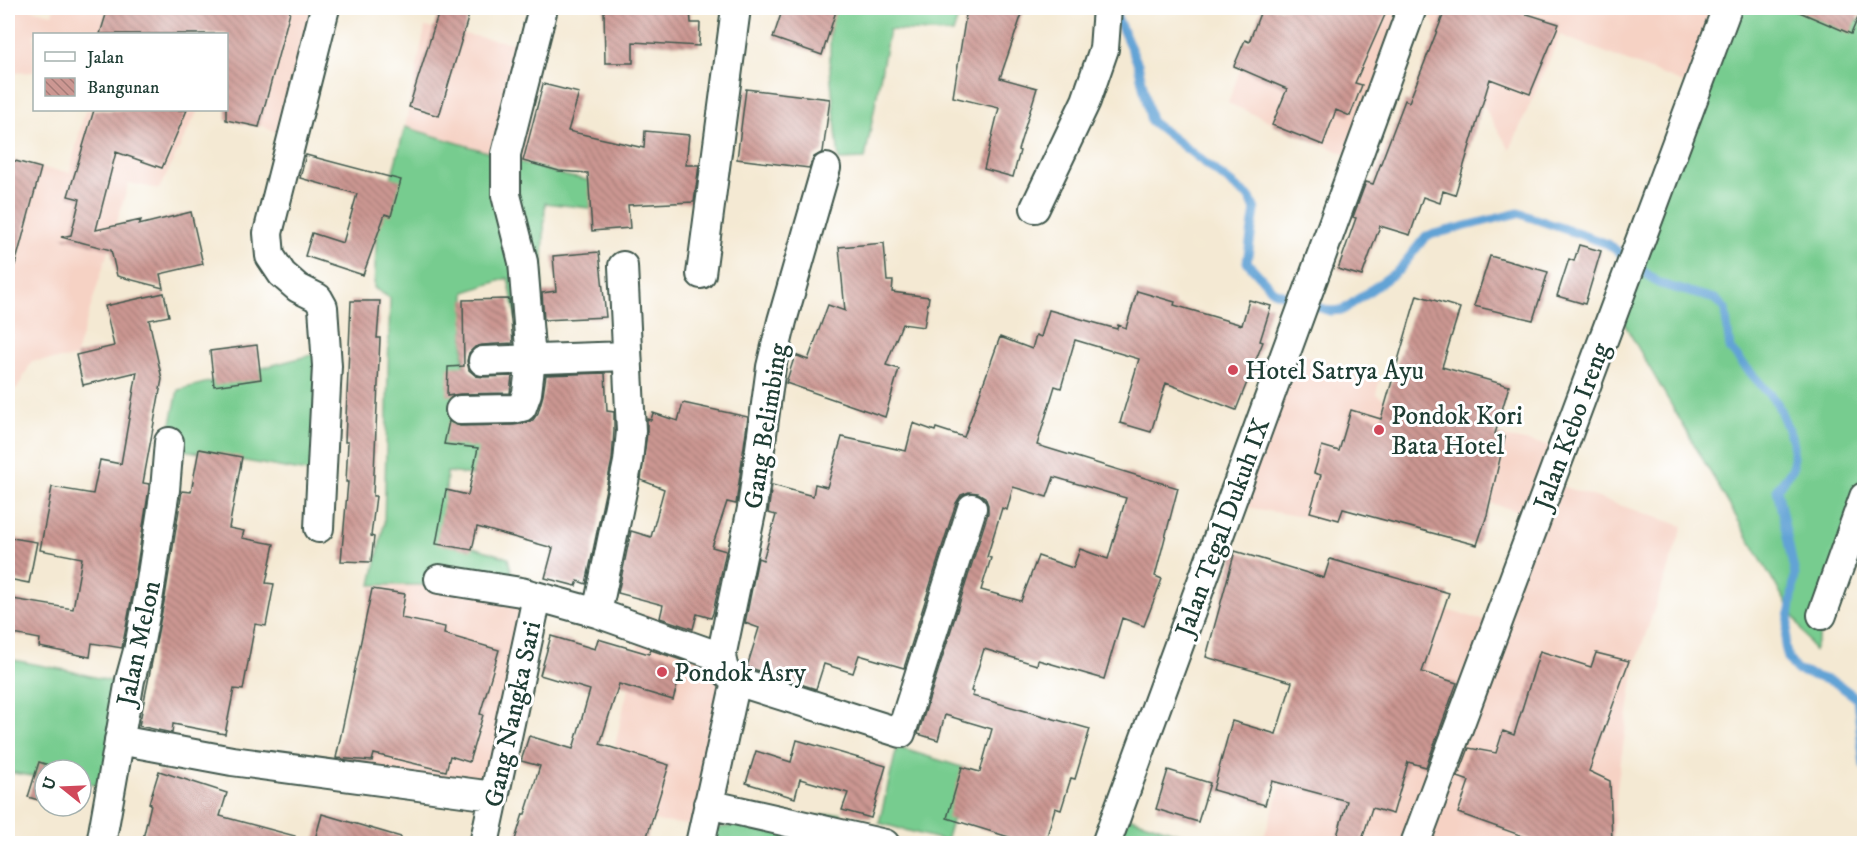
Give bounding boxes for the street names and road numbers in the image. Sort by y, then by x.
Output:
street label: Jalan Kebo Ireng [1526,338,1618,516]
street label: Gang Belimbing [737,341,796,511]
street label: Jalan Tegal Dukuh IX [1168,414,1278,643]
street label: Jalan Melon [110,577,169,711]
street label: Gang Nangka Sari [478,618,549,810]

